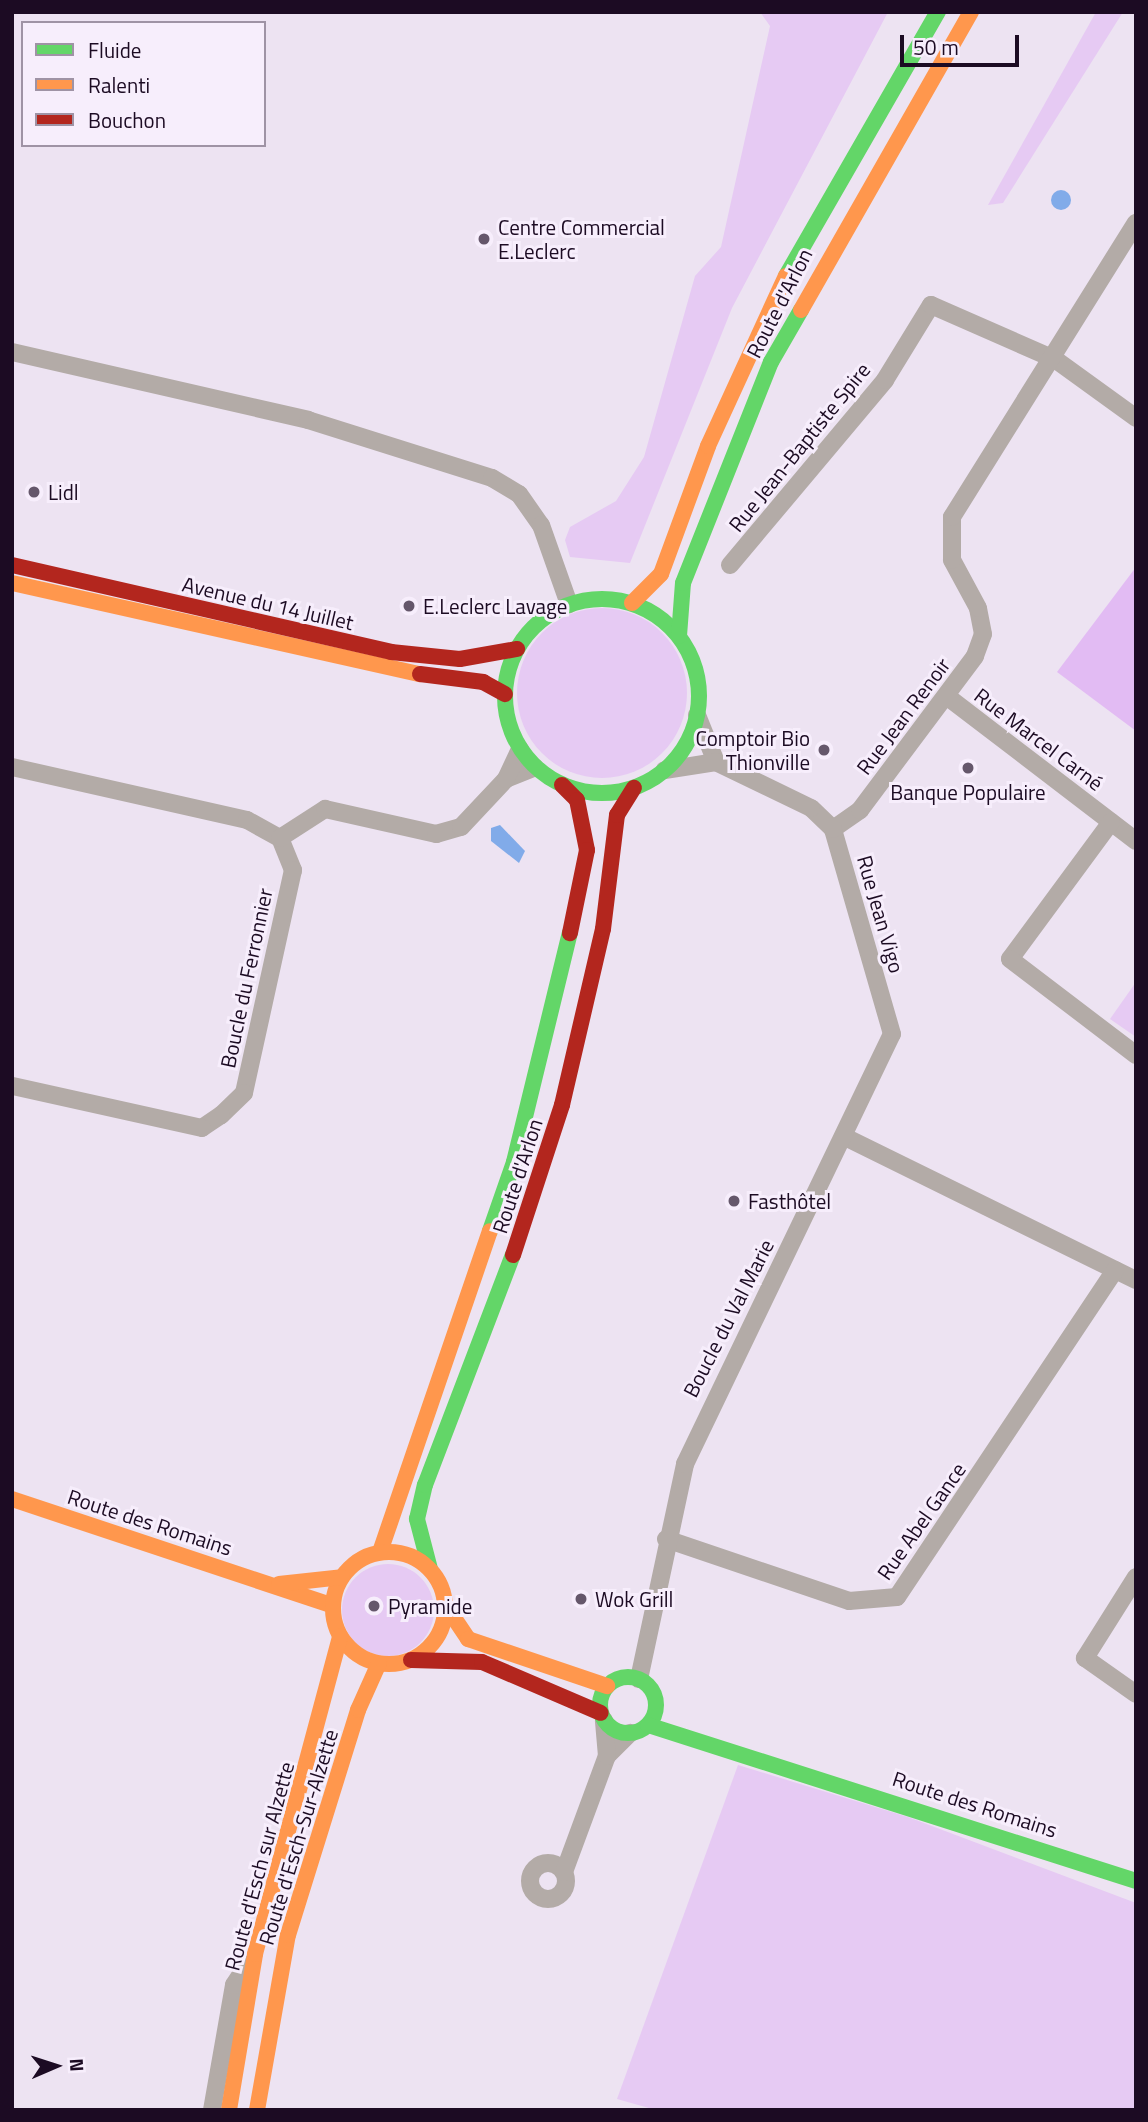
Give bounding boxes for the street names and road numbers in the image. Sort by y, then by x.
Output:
street label: Route d'Arlon [741,244,817,362]
street label: Rue Jean-Baptiste Spire [723,357,875,537]
street label: Avenue du 14 Juillet [180,571,356,635]
street label: Rue Jean Renoir [851,653,955,779]
street label: Rue Marcel Carné [970,682,1108,796]
street label: Rue Jean Vigo [852,852,910,976]
street label: Boucle du Ferronnier [215,886,277,1070]
street label: Route d'Arlon [487,1115,547,1237]
street label: Boucle du Val Marie [677,1235,779,1401]
street label: Rue Abel Gance [871,1458,971,1584]
street label: Route des Romains [65,1484,235,1560]
street label: Route d'Esch-Sur-Alzette [253,1726,343,1948]
street label: Route d'Esch sur Alzette [219,1759,299,1973]
street label: Route des Romains [890,1766,1060,1842]

